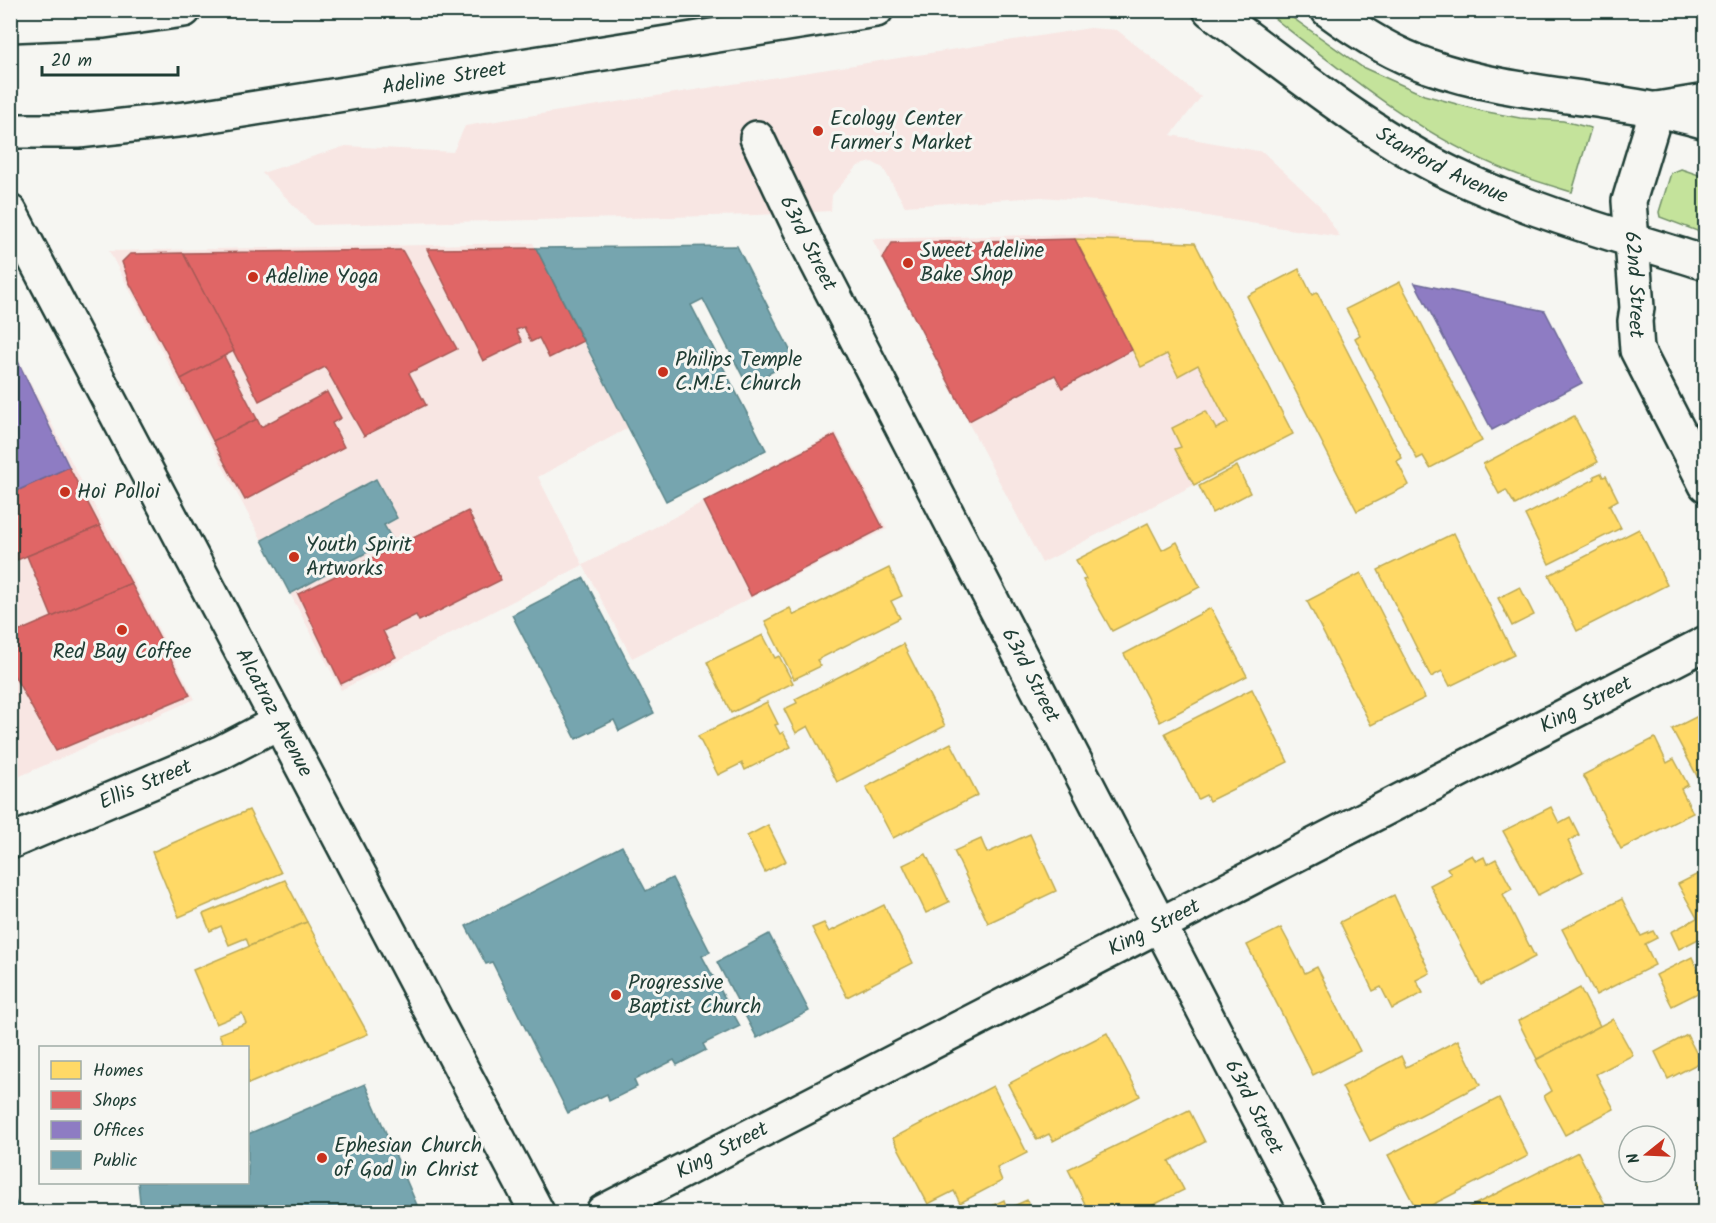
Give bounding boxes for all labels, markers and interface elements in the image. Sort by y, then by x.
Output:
scale bar [42,39,178,77]
text: 20 m [51,47,92,76]
street label: Adeline Street [380,52,509,104]
place label: Ecology Center Farmer's Market [830,103,973,160]
street label: Stanford Avenue [1369,118,1514,213]
marker: Ecology Center Farmer's Market [811,124,825,138]
street label: 63rd Street [770,190,846,298]
street label: 62nd Street [1615,230,1654,340]
place label: Sweet Adeline Bake Shop [920,235,1045,292]
marker: Sweet Adeline Bake Shop [901,256,915,270]
place label: Adeline Yoga [265,261,378,294]
marker: Adeline Yoga [246,270,260,284]
place label: Philips Temple C.M.E. Church [675,344,803,401]
marker: Philips Temple C.M.E. Church [656,365,670,379]
place label: Hoi Polloi [77,476,161,509]
marker: Hoi Polloi [58,485,72,499]
place label: Youth Spirit Artworks [306,529,413,586]
marker: Youth Spirit Artworks [287,550,301,564]
street label: 63rd Street [992,622,1069,729]
marker: Red Bay Coffee [115,623,129,637]
place label: Red Bay Coffee [53,636,192,669]
street label: Alcatraz Avenue [226,642,322,784]
street label: King Street [1534,667,1639,743]
street label: Ellis Street [94,750,198,819]
street label: King Street [1102,890,1207,965]
place label: Progressive Baptist Church [628,967,761,1024]
marker: Progressive Baptist Church [609,988,623,1002]
legend [39,1046,249,1184]
street label: 63rd Street [1215,1054,1292,1161]
text: Homes [93,1057,144,1086]
text: Shops [93,1087,137,1116]
street label: King Street [670,1113,775,1188]
text: Offices [93,1117,144,1146]
north arrow [1617,1124,1677,1184]
place label: Ephesian Church of God in Christ [334,1130,482,1187]
text: Public [93,1147,138,1176]
text: N [1621,1150,1648,1167]
marker: Ephesian Church of God in Christ [315,1151,329,1165]

